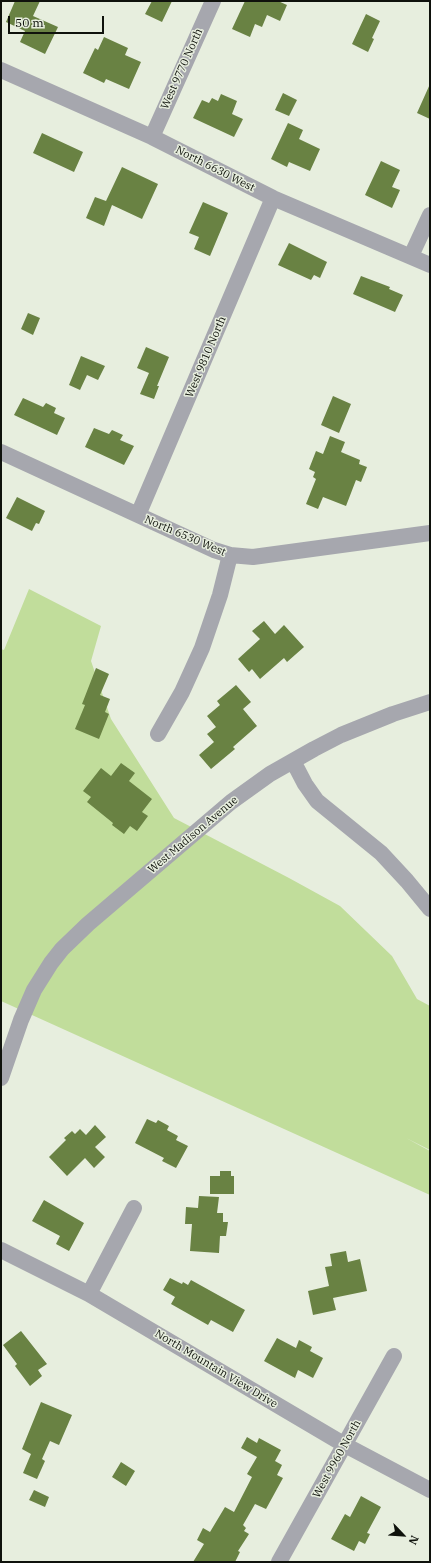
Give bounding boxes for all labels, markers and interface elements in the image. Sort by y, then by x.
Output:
scale bar [10,8,106,34]
text: 50 m [15,15,44,30]
street label: West 9770 North [158,27,206,111]
street label: North 6630 West [173,143,257,195]
street label: West 9810 North [183,314,229,400]
street label: North 6530 West [142,513,228,559]
street label: West Madison Avenue [145,794,241,876]
street label: North Mountain View Drive [152,1327,280,1411]
street label: West 9960 North [310,1418,364,1500]
north arrow [383,1515,423,1555]
text: N [406,1533,422,1547]

